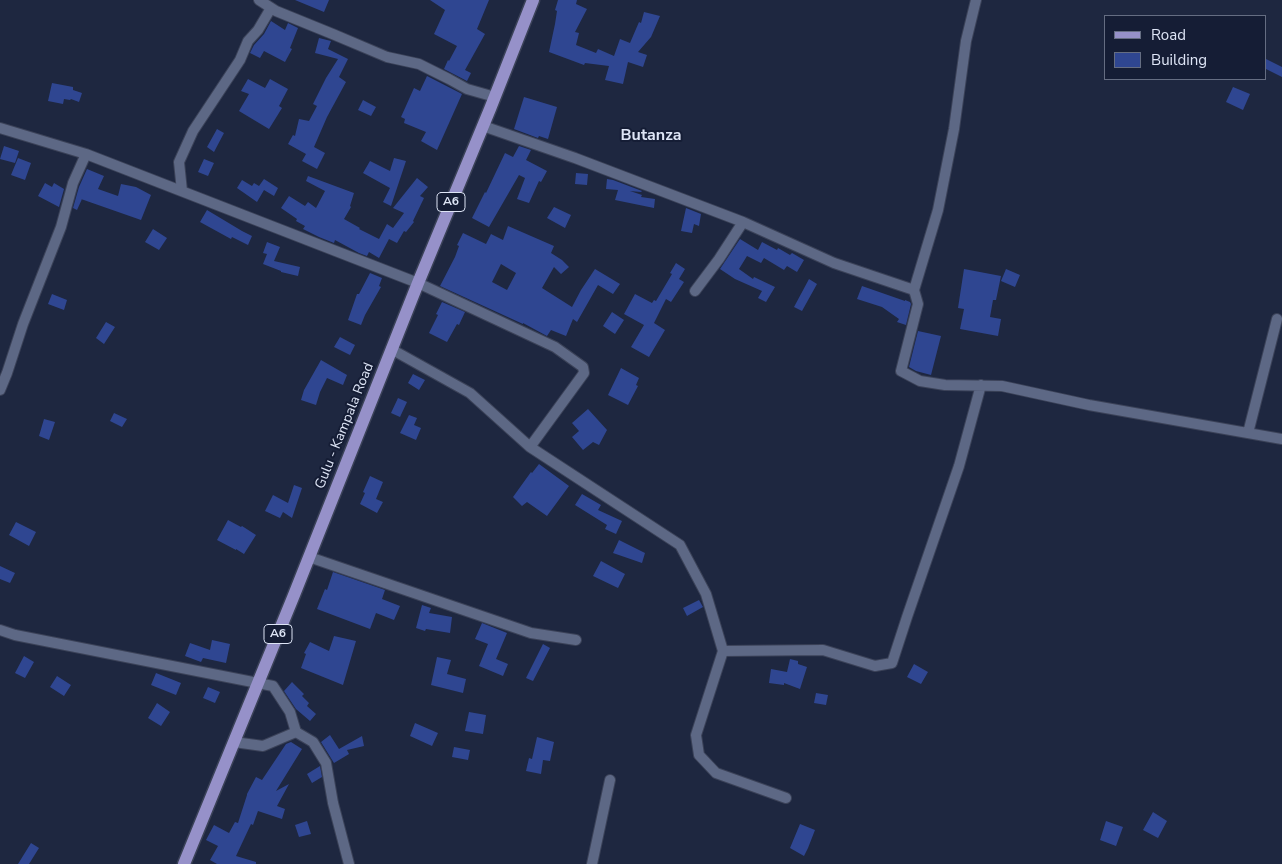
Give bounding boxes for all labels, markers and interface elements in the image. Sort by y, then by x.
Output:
legend [1104,15,1267,80]
text: Road [1151,25,1186,45]
text: Building [1151,50,1207,70]
district label: Butanza [621,126,681,146]
road number: A6 [437,192,465,212]
street label: Gulu - Kampala Road [312,360,378,492]
road number: A6 [264,624,292,644]

